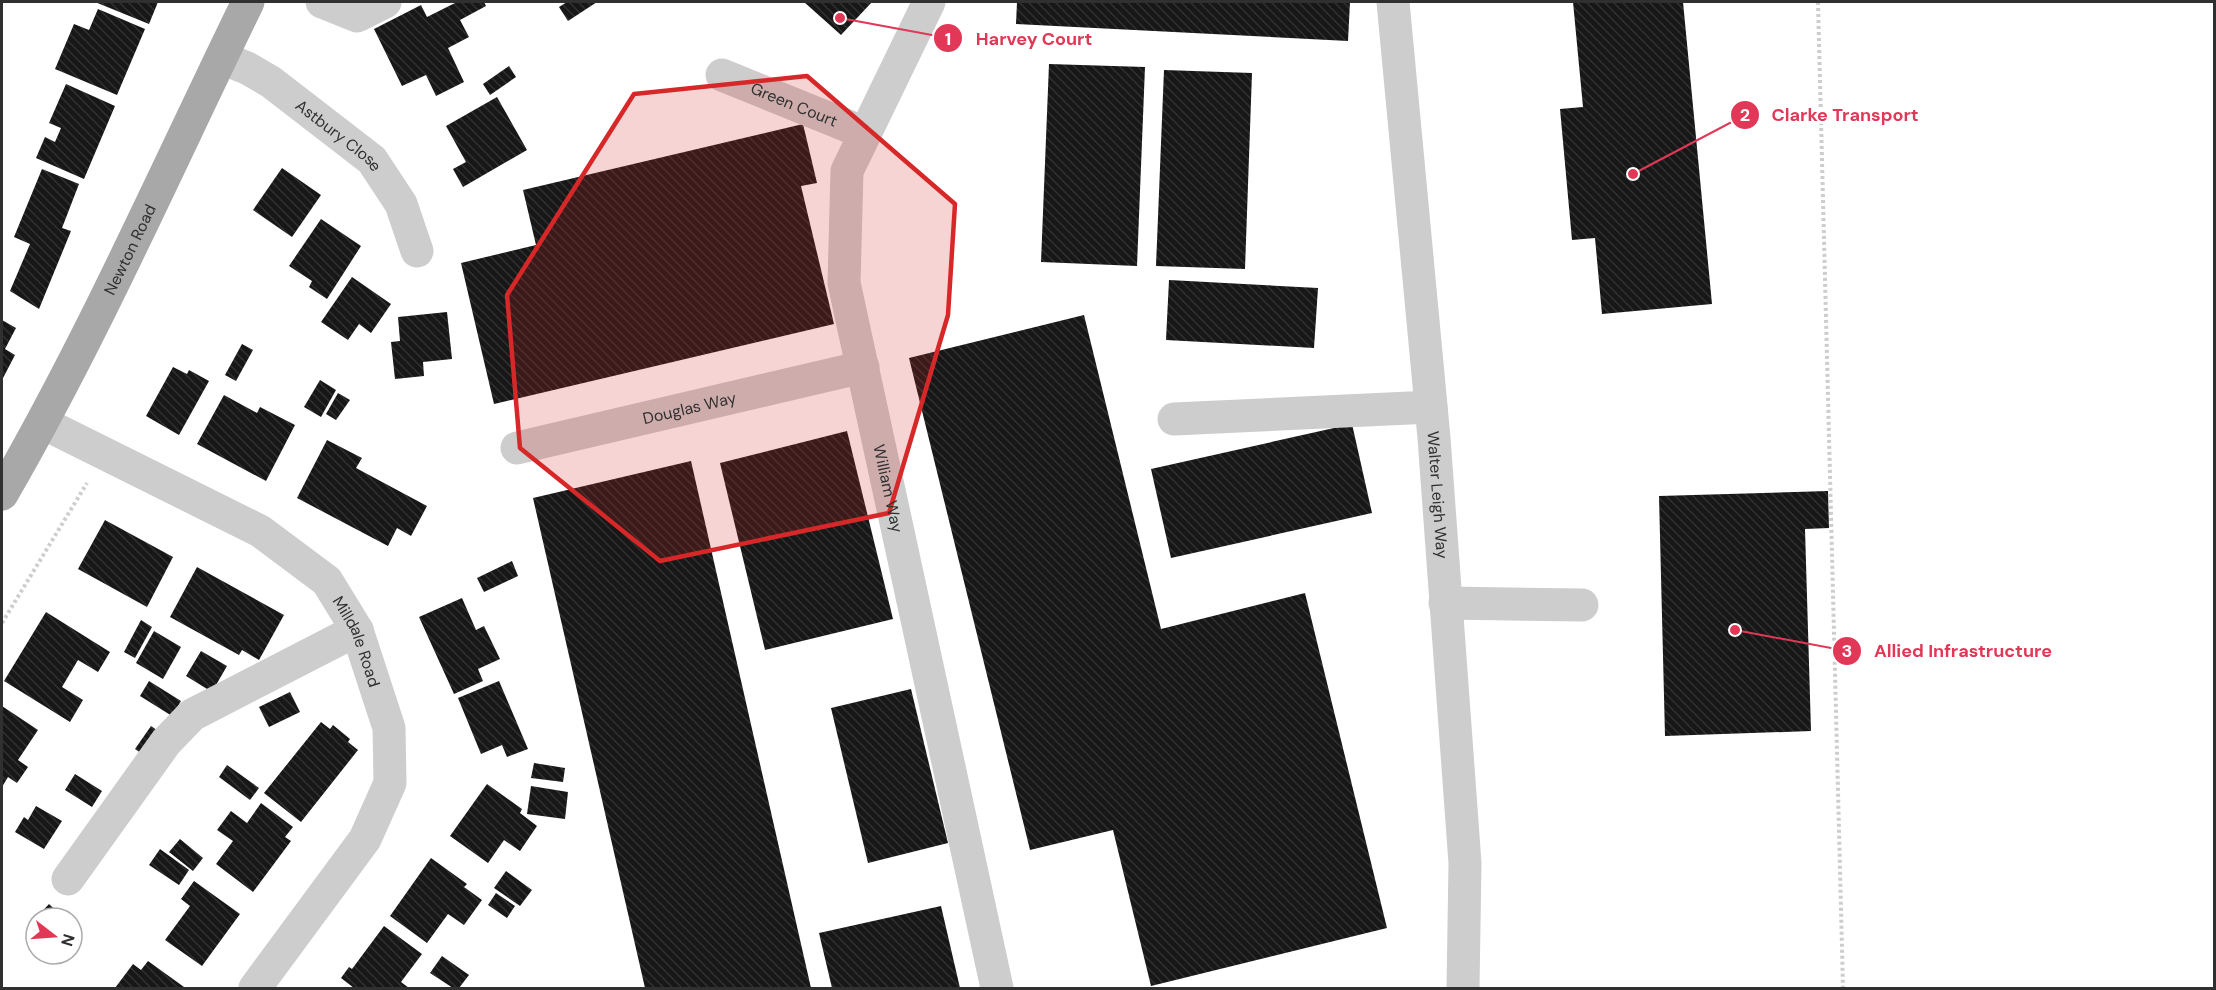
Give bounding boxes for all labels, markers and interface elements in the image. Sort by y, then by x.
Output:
callout: Harvey Court [933,20,1104,56]
text: 1 [945,27,951,51]
text: Harvey Court [976,27,1092,51]
street label: Green Court [748,78,841,132]
street label: Astbury Close [291,95,386,175]
callout: Clarke Transport [1730,97,1931,133]
text: 2 [1740,103,1750,127]
text: Clarke Transport [1771,103,1919,127]
street label: Newton Road [99,201,161,298]
street label: Douglas Way [641,387,738,429]
street label: Walter Leigh Way [1423,430,1453,560]
street label: William Way [868,442,908,535]
street label: Milldale Road [328,592,385,690]
callout: Allied Infrastructure [1832,633,2064,669]
text: 3 [1842,639,1852,663]
text: Allied Infrastructure [1874,639,2052,663]
north arrow [24,906,84,966]
text: N [56,932,80,949]

